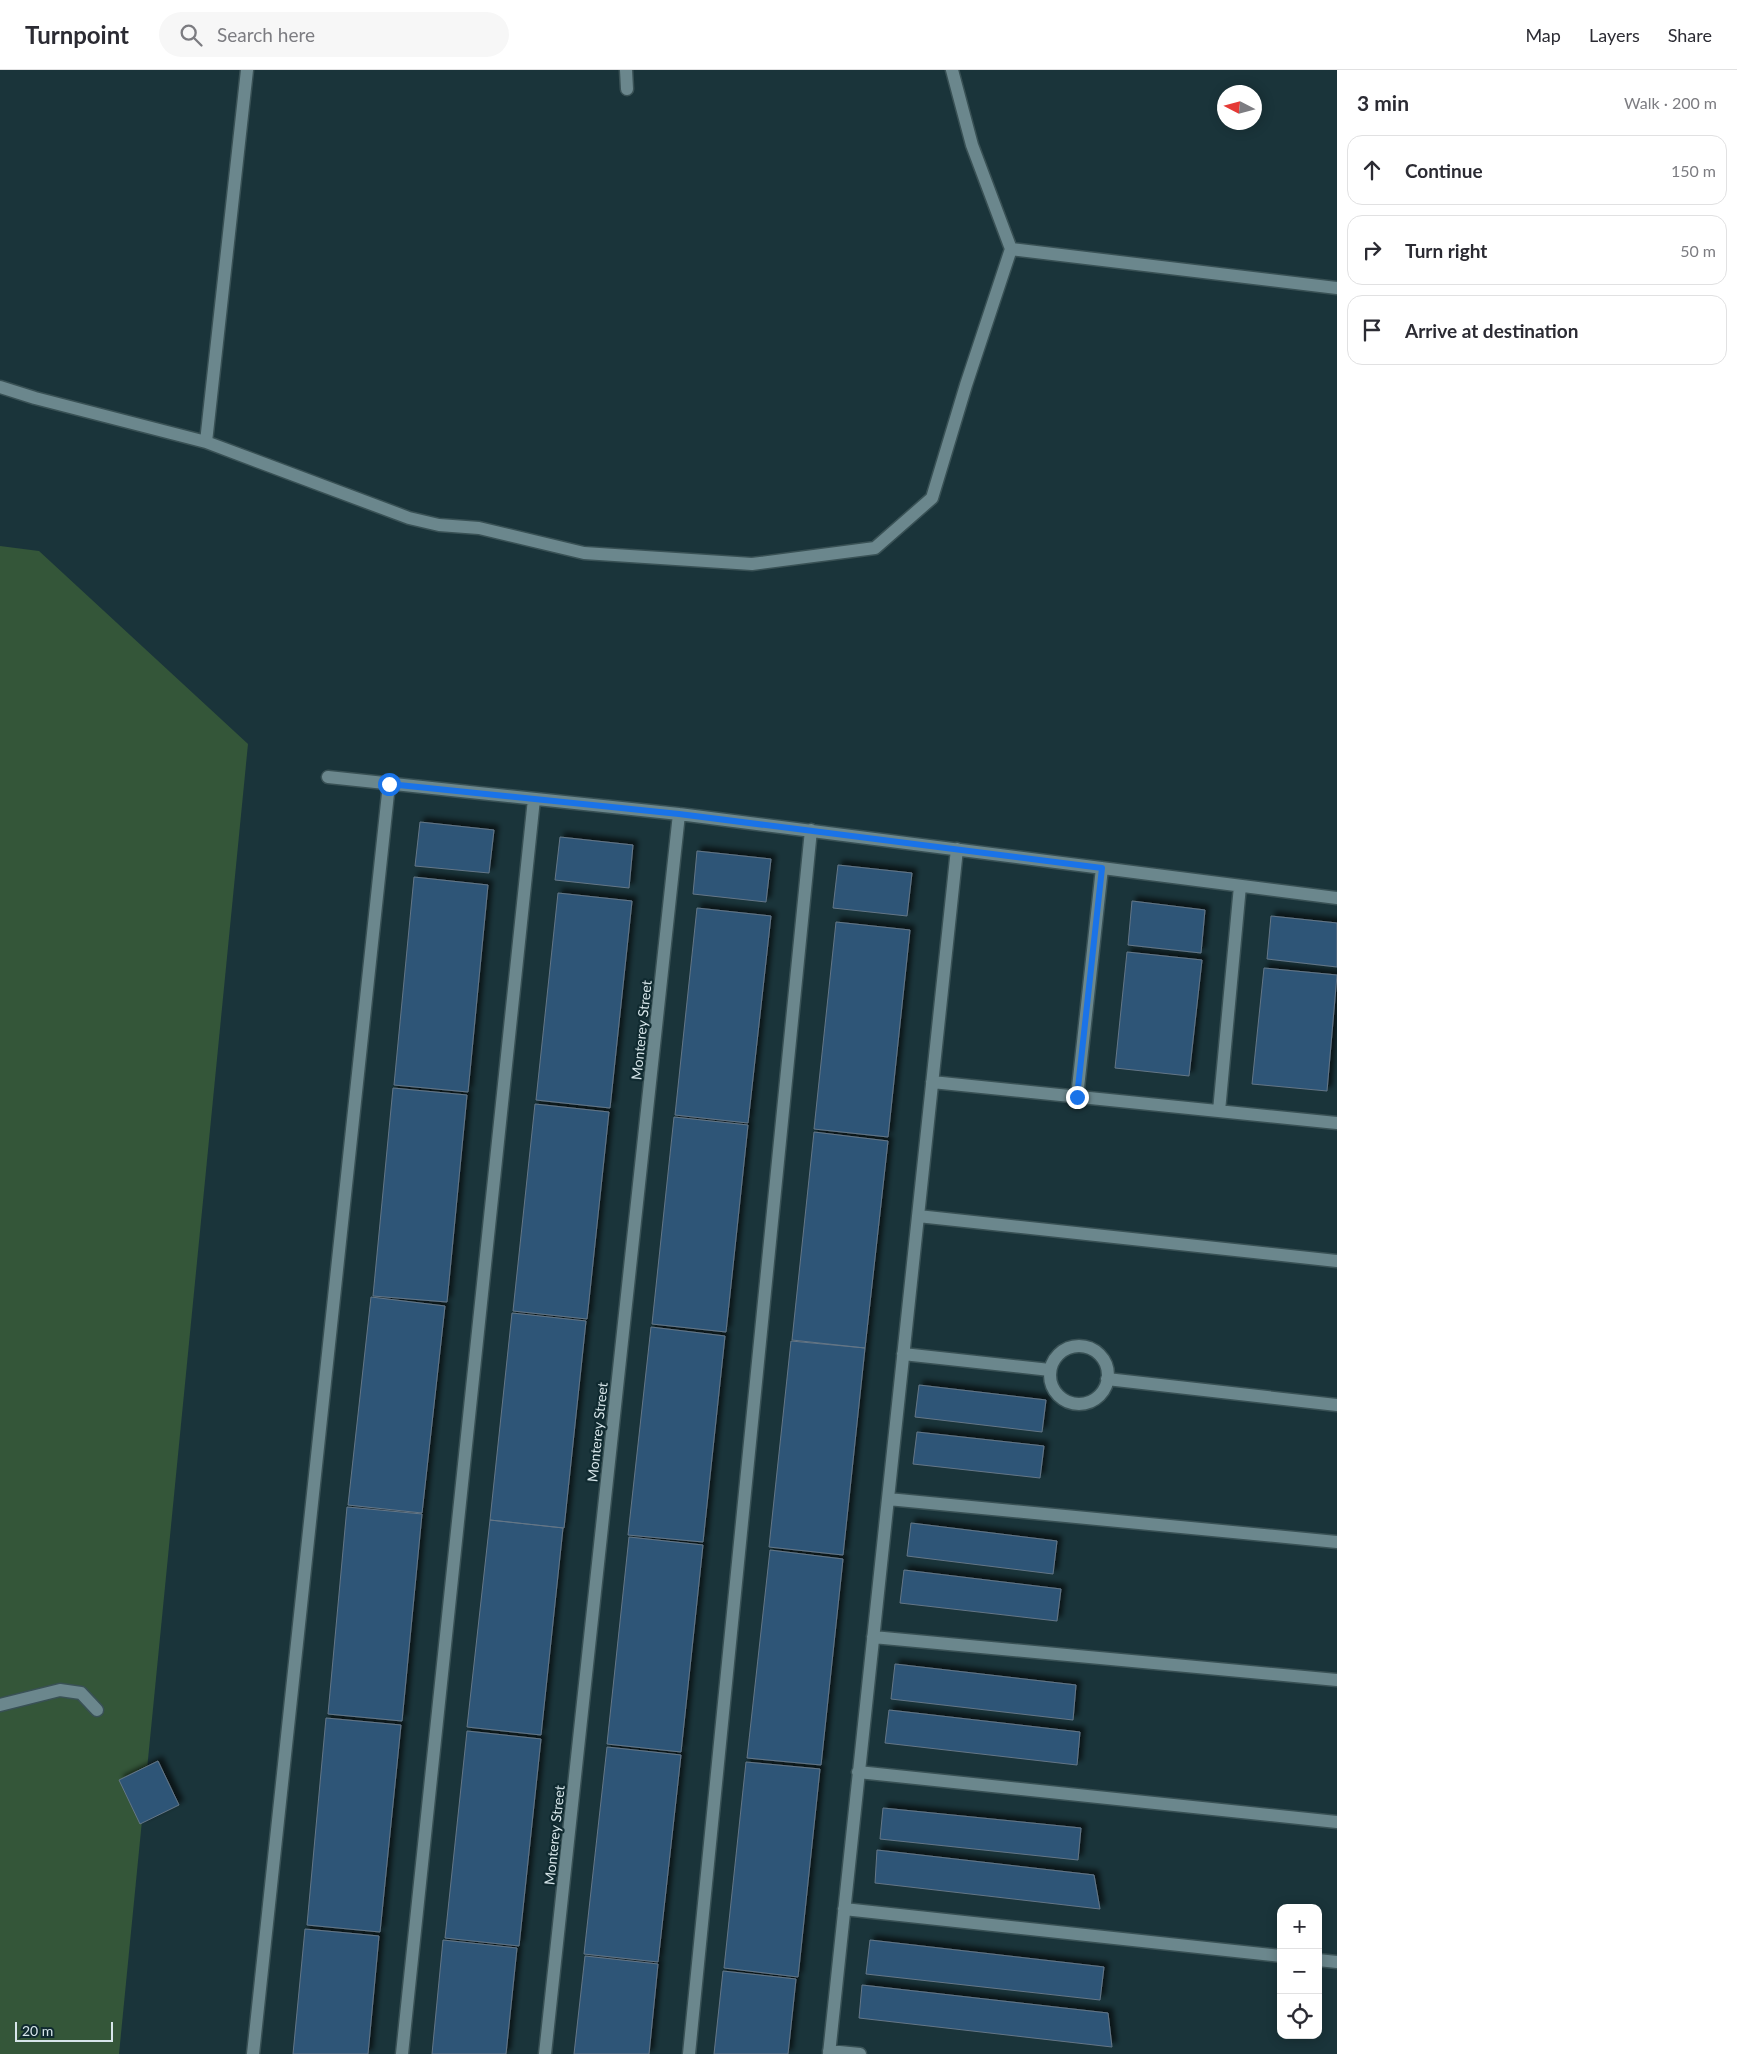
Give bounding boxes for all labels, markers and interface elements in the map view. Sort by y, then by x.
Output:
search box [159,12,509,57]
text: Turnpoint [25,20,129,49]
icon: search [177,21,205,49]
text: Search here [217,23,315,46]
text: Map [1525,24,1561,46]
text: Layers [1589,24,1640,46]
text: Share [1668,24,1712,46]
north arrow [1217,85,1262,130]
text: 3 min [1357,90,1409,115]
text: Walk · 200 m [1624,93,1717,112]
icon: ahead [1358,156,1386,184]
text: Continue [1405,159,1483,182]
text: 150 m [1671,161,1716,180]
icon: right [1358,236,1386,264]
text: Turn right [1405,239,1487,262]
text: 50 m [1680,241,1716,260]
icon: arrive [1358,316,1386,344]
text: Arrive at destination [1405,319,1578,342]
route start [378,773,401,796]
street label: Monterey Street [627,979,655,1081]
route end [1066,1086,1089,1109]
street label: Monterey Street [583,1381,611,1483]
street label: Monterey Street [540,1784,568,1886]
map controls [1277,1904,1322,2039]
button: + [1277,1904,1322,1949]
button: − [1277,1949,1322,1994]
button: locate [1277,1994,1322,2039]
scale bar [15,2019,112,2042]
text: 20 m [22,2022,53,2039]

